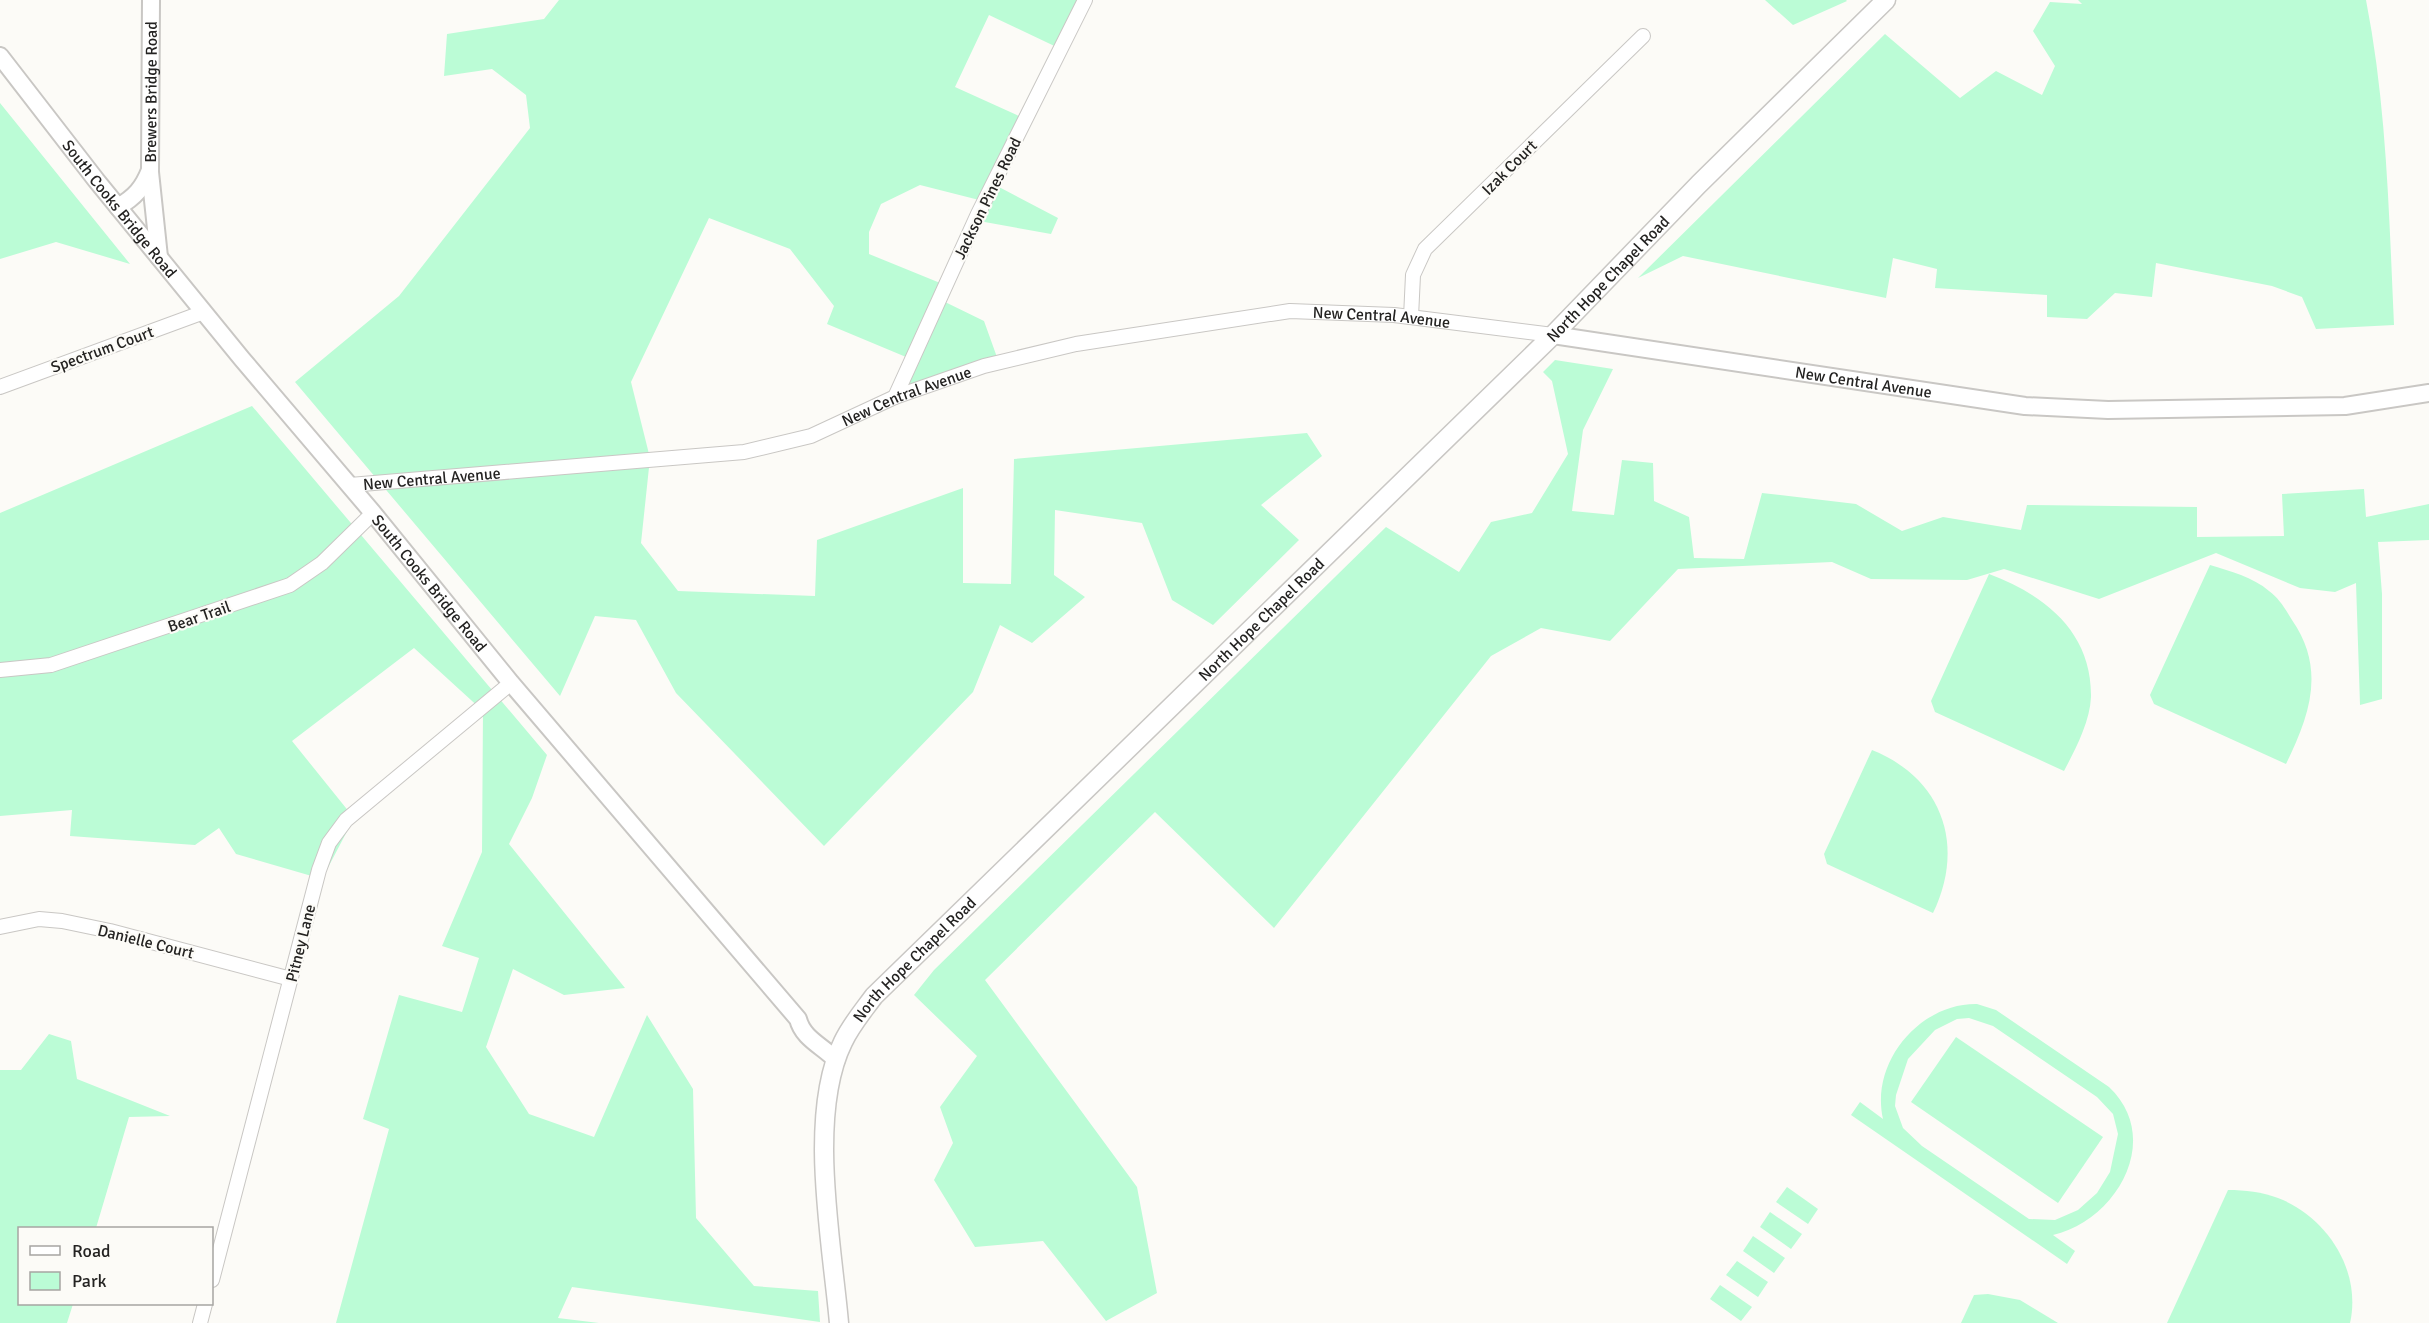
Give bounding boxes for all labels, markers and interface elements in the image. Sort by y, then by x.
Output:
street label: Brewers Bridge Road [141,21,162,163]
street label: Jackson Pines Road [950,134,1026,263]
street label: South Cooks Bridge Road [58,136,181,282]
street label: Izak Court [1478,136,1542,200]
street label: North Hope Chapel Road [1543,212,1674,347]
street label: New Central Avenue [1312,303,1451,333]
street label: Spectrum Court [48,322,157,378]
street label: New Central Avenue [839,362,974,431]
street label: New Central Avenue [1794,363,1933,403]
street label: New Central Avenue [362,463,501,495]
street label: South Cooks Bridge Road [367,511,491,656]
street label: North Hope Chapel Road [1195,554,1329,686]
street label: Bear Trail [165,597,234,637]
street label: North Hope Chapel Road [849,893,981,1026]
street label: Pitney Lane [282,902,320,984]
street label: Danielle Court [96,920,196,964]
legend [18,1227,213,1305]
text: Road [72,1240,111,1262]
text: Park [72,1270,107,1292]

